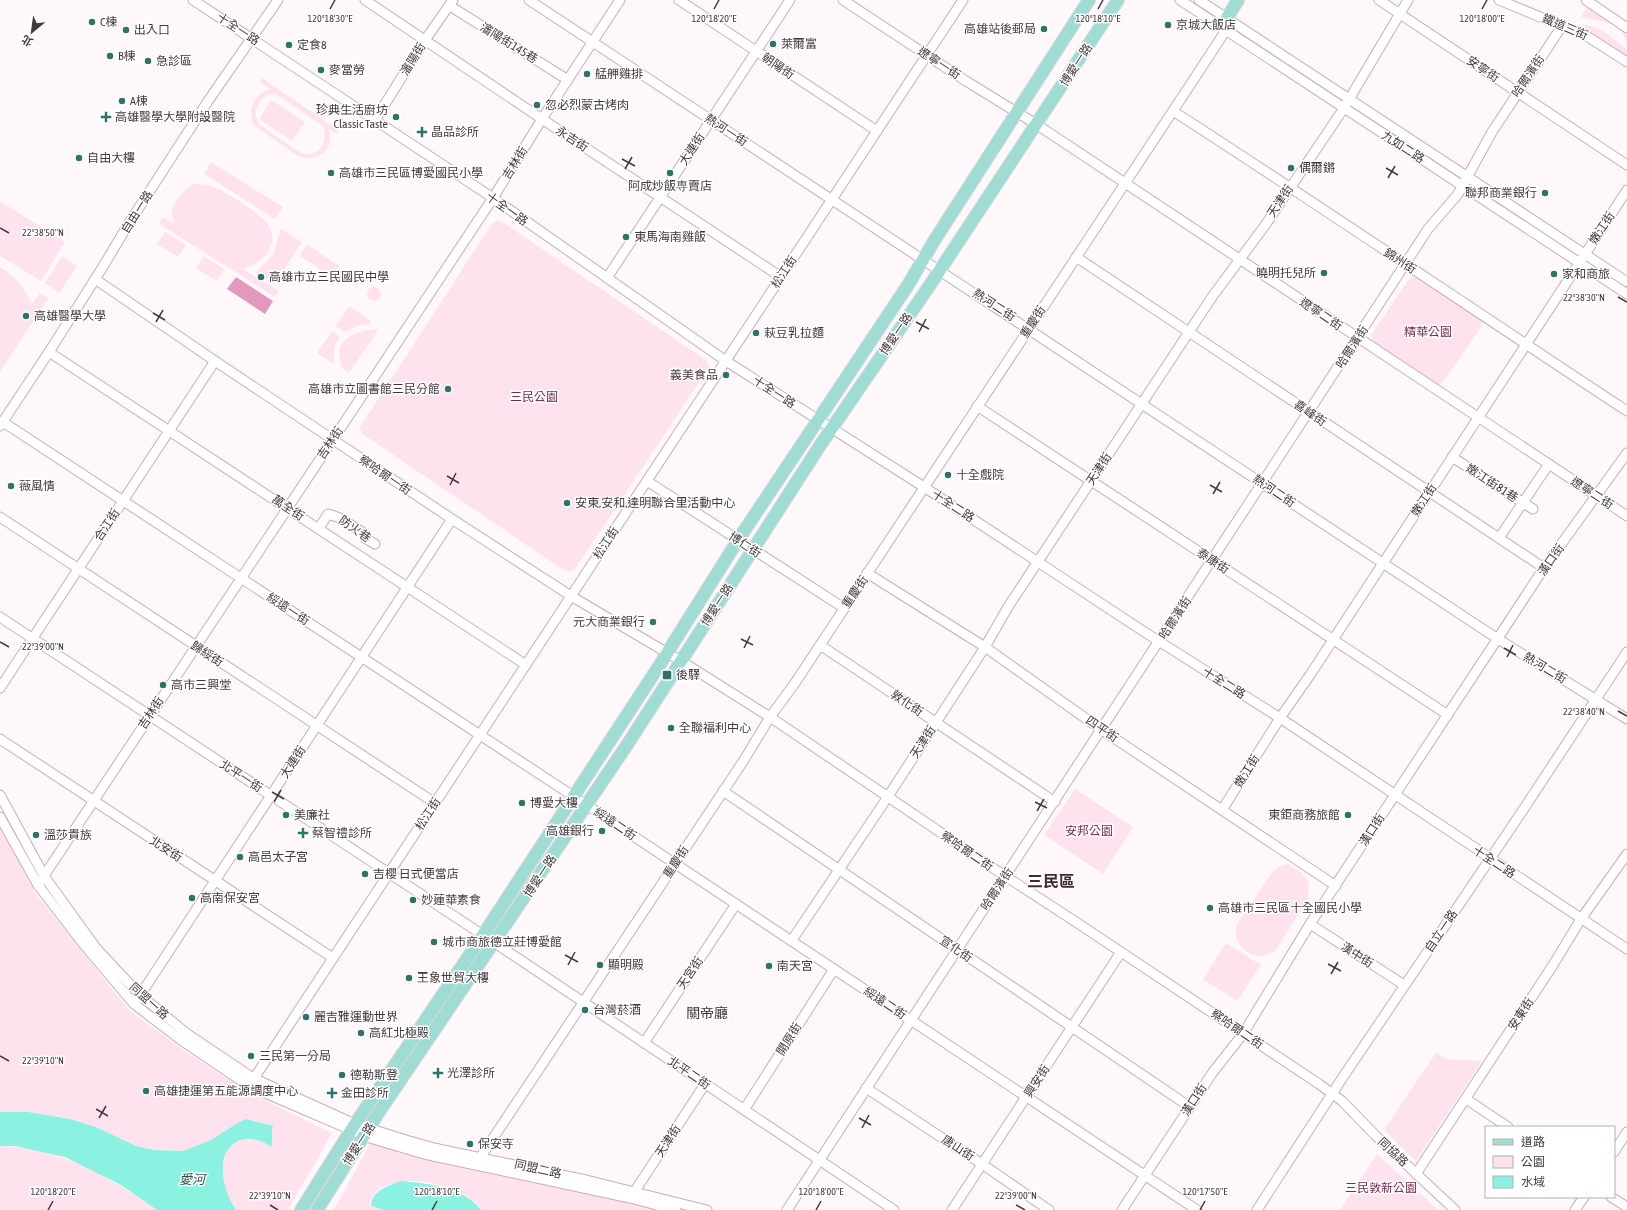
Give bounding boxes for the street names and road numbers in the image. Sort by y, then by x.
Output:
street label: 十全一路 [214,10,262,48]
street label: 鐵道三街 [1540,11,1590,43]
street label: 瀋陽街145巷 [478,20,540,66]
street label: 瀋陽街 [398,40,428,78]
street label: 博愛一路 [1057,41,1095,89]
street label: 遼寧一街 [915,44,963,82]
street label: 朝陽街 [759,50,797,82]
street label: 哈爾濱街 [1509,52,1547,100]
street label: 安寧街 [1464,53,1502,85]
street label: 熱河一街 [702,111,750,149]
street label: 永吉街 [553,123,591,155]
street label: 九如二路 [1379,128,1427,166]
street label: 大連街 [676,130,708,168]
street label: 吉林街 [500,144,530,182]
street label: 天津街 [1264,182,1296,220]
street label: 自由一路 [118,188,156,236]
street label: 十全一路 [483,189,531,229]
street label: 嫩江街 [1586,209,1618,247]
street label: 錦州街 [1381,245,1419,277]
street label: 松江街 [768,253,800,291]
street label: 熱河二街 [970,286,1018,324]
street label: 遼寧二街 [1297,295,1345,333]
street label: 重慶街 [1017,303,1049,341]
street label: 博愛一路 [877,310,915,358]
street label: 哈爾濱街 [1333,323,1371,371]
street label: 十全一路 [750,373,798,411]
street label: 喜峰街 [1291,397,1329,429]
street label: 吉林街 [314,424,346,462]
street label: 天津街 [1083,450,1115,488]
street label: 察哈爾一街 [356,452,414,498]
street label: 嫩江街81巷 [1463,461,1521,505]
street label: 熱河二街 [1250,472,1298,510]
street label: 遼寧二街 [1568,474,1616,512]
street label: 嫩江街 [1408,481,1440,519]
street label: 十全二路 [929,487,977,525]
street label: 萬全街 [269,492,307,524]
street label: 合江街 [91,506,123,544]
street label: 防火巷 [336,513,374,545]
street label: 松江街 [590,524,622,562]
street label: 博仁街 [726,529,764,561]
street label: 漢口街 [1535,541,1567,579]
street label: 泰康街 [1194,545,1232,577]
street label: 重慶街 [839,573,871,611]
street label: 博愛一路 [698,581,736,629]
street label: 綏遠一街 [264,590,312,628]
street label: 哈爾濱街 [1156,594,1194,642]
street label: 歸綏街 [188,638,226,670]
street label: 熱河二街 [1521,650,1569,686]
street label: 十全二路 [1200,664,1248,702]
street label: 敦化街 [888,687,926,719]
street label: 吉林街 [135,694,167,732]
street label: 四平街 [1083,713,1121,745]
street label: 天津街 [907,723,939,761]
street label: 大連街 [277,743,309,781]
street label: 嫩江街 [1232,752,1262,790]
street label: 北平一街 [217,757,265,795]
street label: 松江街 [412,795,444,833]
street label: 綏遠二街 [591,805,639,843]
street label: 漢口街 [1356,811,1388,849]
street label: 察哈爾二街 [938,828,996,874]
street label: 北安街 [147,833,185,865]
street label: 重慶街 [660,843,692,881]
street label: 十全二路 [1470,843,1518,881]
street label: 博愛一路 [521,852,559,900]
street label: 哈爾濱街 [978,865,1016,913]
street label: 自立一路 [1422,907,1460,955]
street label: 宣化街 [937,933,975,965]
street label: 漢中街 [1338,939,1376,971]
street label: 天宮街 [674,954,706,992]
street label: 同盟一路 [126,980,172,1022]
street label: 綏遠二街 [861,984,909,1022]
street label: 安東街 [1505,995,1537,1033]
street label: 察哈爾二街 [1208,1006,1266,1052]
street label: 開原街 [774,1020,804,1058]
street label: 北平二街 [665,1054,713,1092]
street label: 興安街 [1021,1062,1053,1100]
street label: 漢口街 [1178,1081,1210,1119]
street label: 博愛一路 [340,1120,378,1168]
street label: 天津街 [652,1122,684,1160]
street label: 唐山街 [939,1132,977,1164]
street label: 同協路 [1375,1135,1411,1169]
street label: 同盟二路 [513,1157,563,1181]

